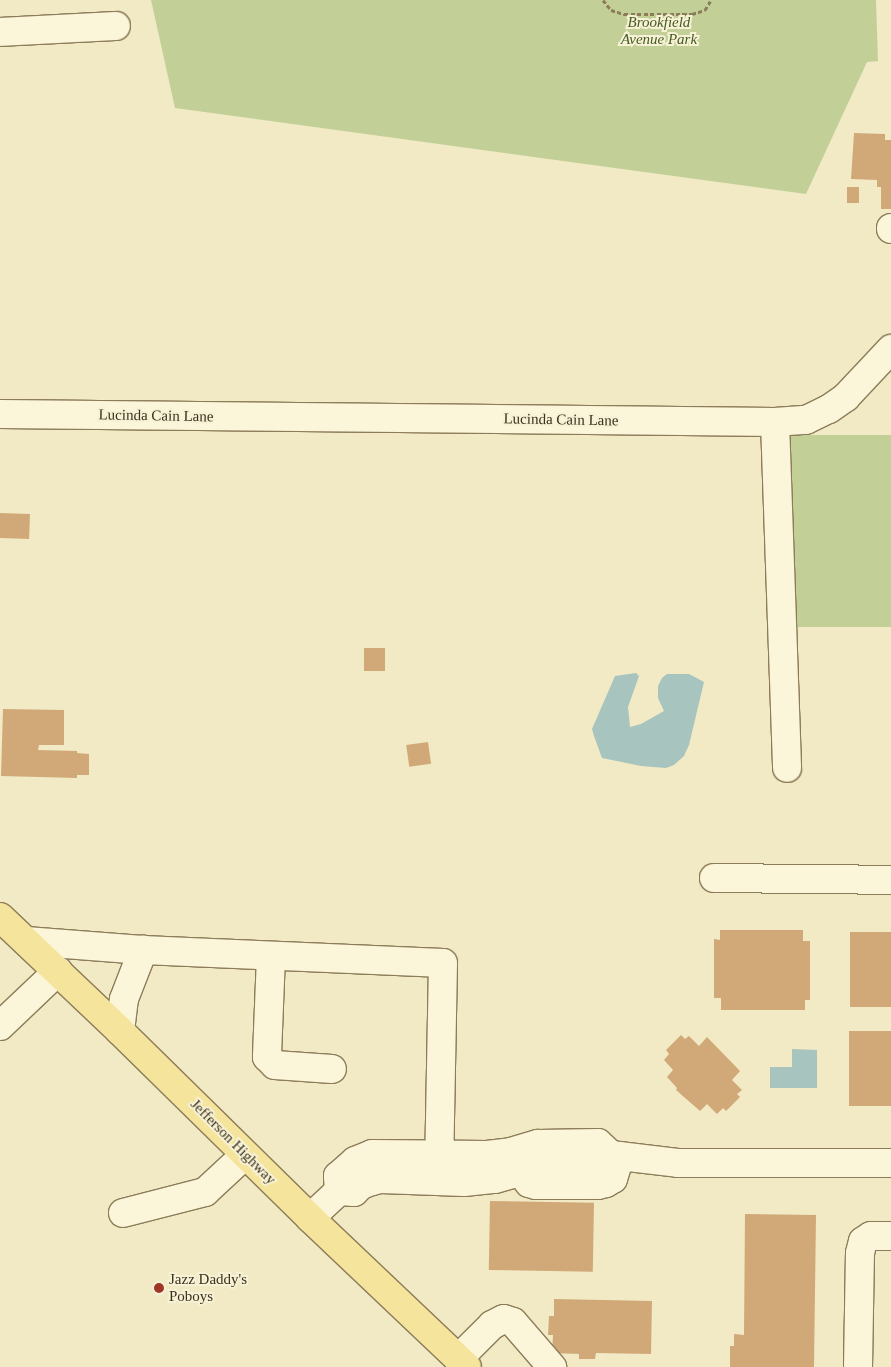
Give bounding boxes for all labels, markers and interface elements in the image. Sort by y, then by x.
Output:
park label: Brookfield Avenue Park [621,13,697,48]
street label: Lucinda Cain Lane [98,406,214,426]
street label: Lucinda Cain Lane [503,410,619,430]
street label: Jefferson Highway [187,1096,279,1188]
place label: Jazz Daddy's Poboys [169,1270,247,1305]
marker: Jazz Daddy's Poboys [153,1282,165,1294]

